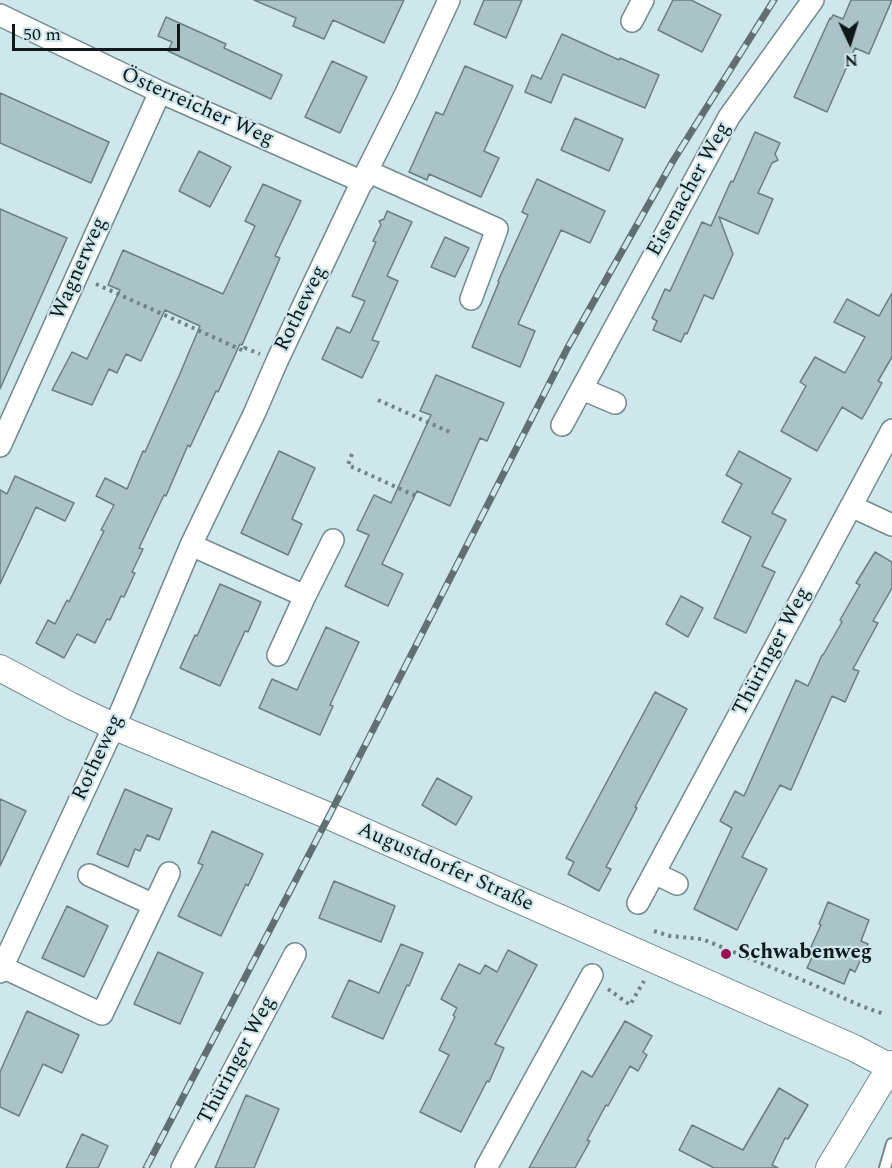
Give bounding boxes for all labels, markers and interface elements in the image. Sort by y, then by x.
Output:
scale bar [15,12,183,50]
north arrow [820,12,880,72]
text: 50 m [23,21,61,48]
text: N [844,48,859,72]
street label: Österreicher Weg [117,63,277,153]
street label: Eisenacher Weg [643,118,737,262]
street label: Wagnerweg [46,214,114,324]
street label: Rotheweg [270,262,334,356]
street label: Thüringer Weg [729,583,817,721]
street label: Rotheweg [68,711,130,805]
street label: Augustdorfer Straße [353,818,537,918]
place label: Schwabenweg [738,941,872,967]
marker: Schwabenweg [719,947,733,961]
street label: Thüringer Weg [194,992,282,1130]

